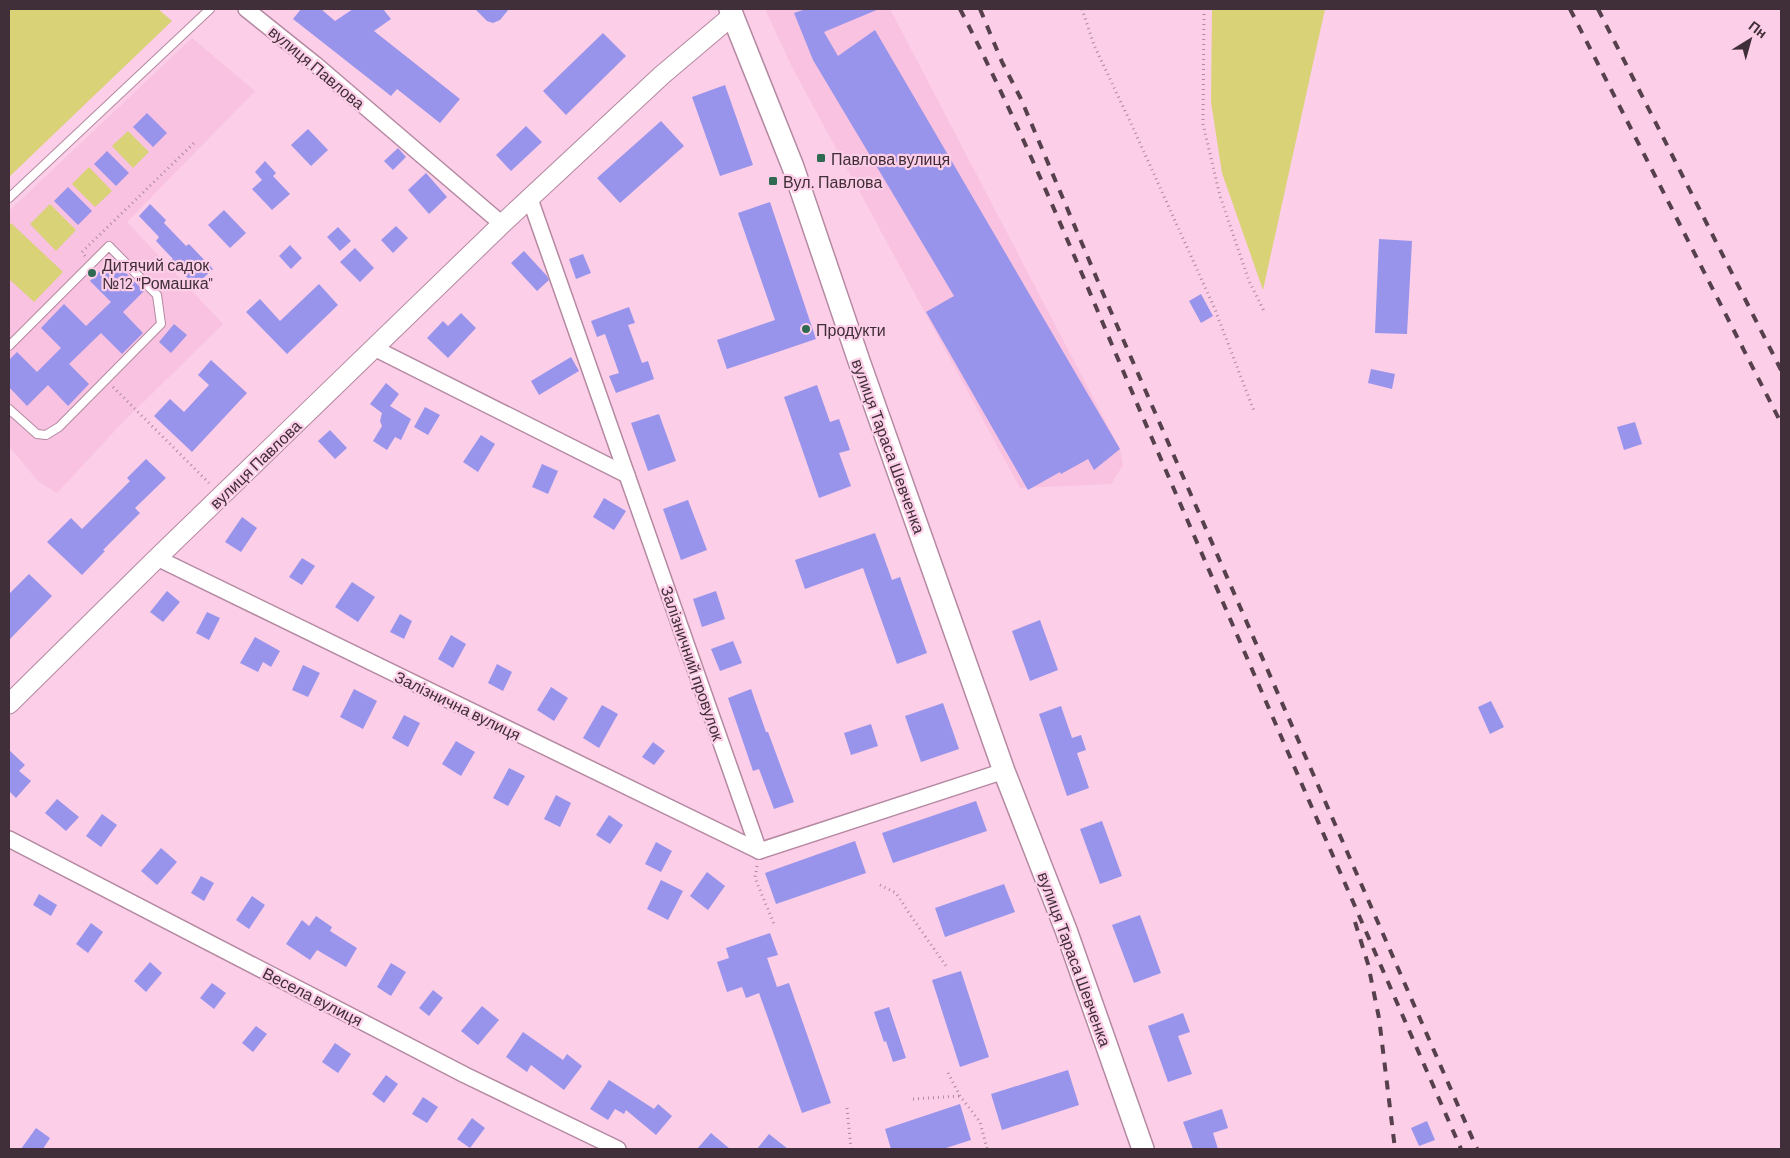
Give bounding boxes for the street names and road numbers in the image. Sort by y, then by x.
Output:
street label: вулиця Павлова [265,21,369,113]
street label: вулиця Тараса Шевченка [849,356,930,536]
street label: вулиця Павлова [206,416,305,512]
street label: Залізничний провулок [658,583,729,744]
street label: Залізнична вулиця [392,666,524,744]
street label: вулиця Тараса Шевченка [1035,869,1116,1049]
street label: Весела вулиця [260,963,366,1029]

